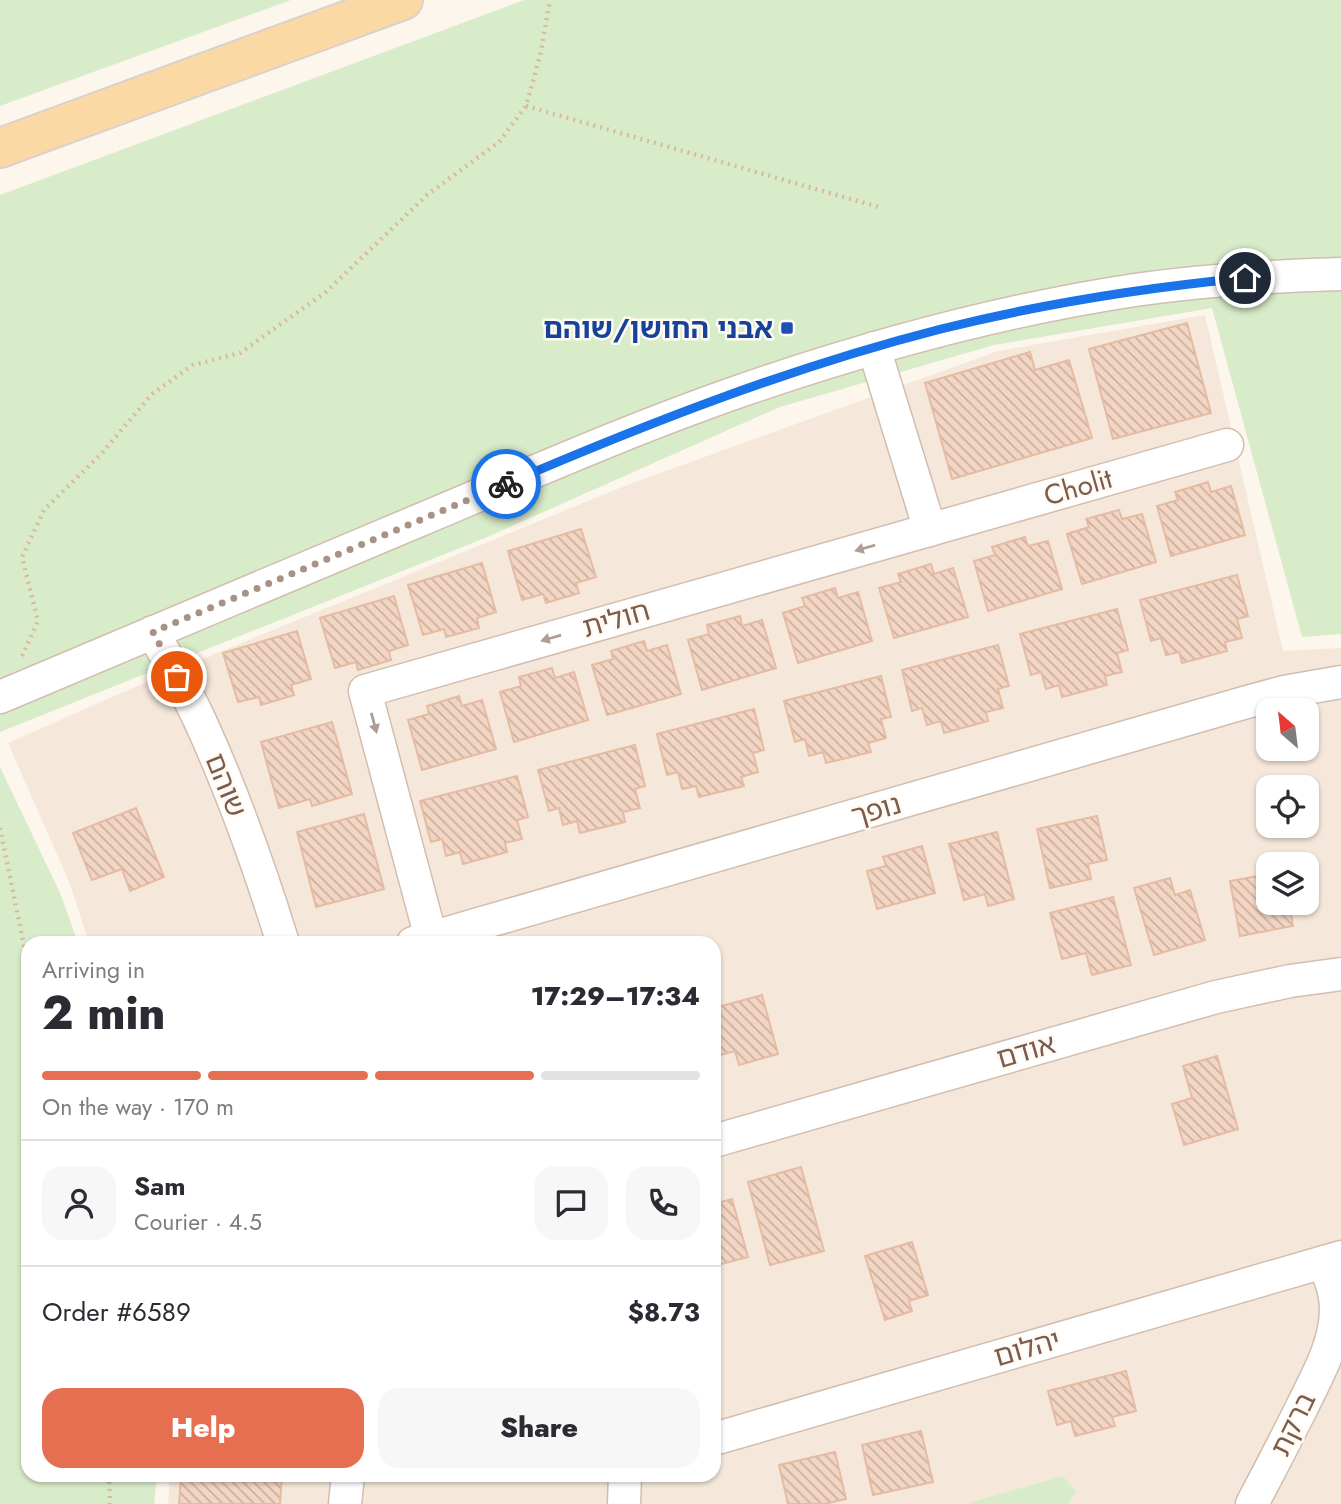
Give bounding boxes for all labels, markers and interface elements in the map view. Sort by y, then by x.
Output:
pin [1215,248,1275,308]
icon: home [1226,259,1264,297]
place label: אבני החושן/שוהם [543,308,773,349]
marker: אבני החושן/שוהם [779,320,795,336]
courier [471,449,541,519]
street label: Cholit [1039,458,1117,516]
icon: bike [487,465,525,503]
one-way arrow [854,544,875,554]
street label: חולית [577,590,655,648]
one-way arrow [541,633,562,643]
pin [147,647,207,707]
icon: bag [158,658,196,696]
north arrow [1256,698,1320,761]
map controls [1256,698,1319,915]
one-way arrow [369,713,379,734]
street label: שוהם [195,747,257,823]
button: locate [1256,775,1319,838]
street label: נופך [846,783,906,837]
button: layers [1256,852,1319,915]
text: Arriving in [42,953,145,987]
text: 17:29–17:34 [531,977,700,1015]
text: 2 min [42,980,166,1046]
street label: אודם [992,1023,1060,1079]
text: On the way · 170 m [42,1090,234,1124]
button: person [42,1166,116,1240]
button: chat [534,1166,608,1240]
button: phone [626,1166,700,1240]
text: Sam [134,1167,186,1205]
text: Courier · 4.5 [134,1205,262,1239]
text: Order #6589 [42,1293,191,1331]
text: $8.73 [628,1293,700,1331]
street label: יהלום [989,1319,1065,1377]
street label: ברקת [1260,1385,1326,1463]
button: Help [42,1388,364,1468]
button: Share [378,1388,700,1468]

